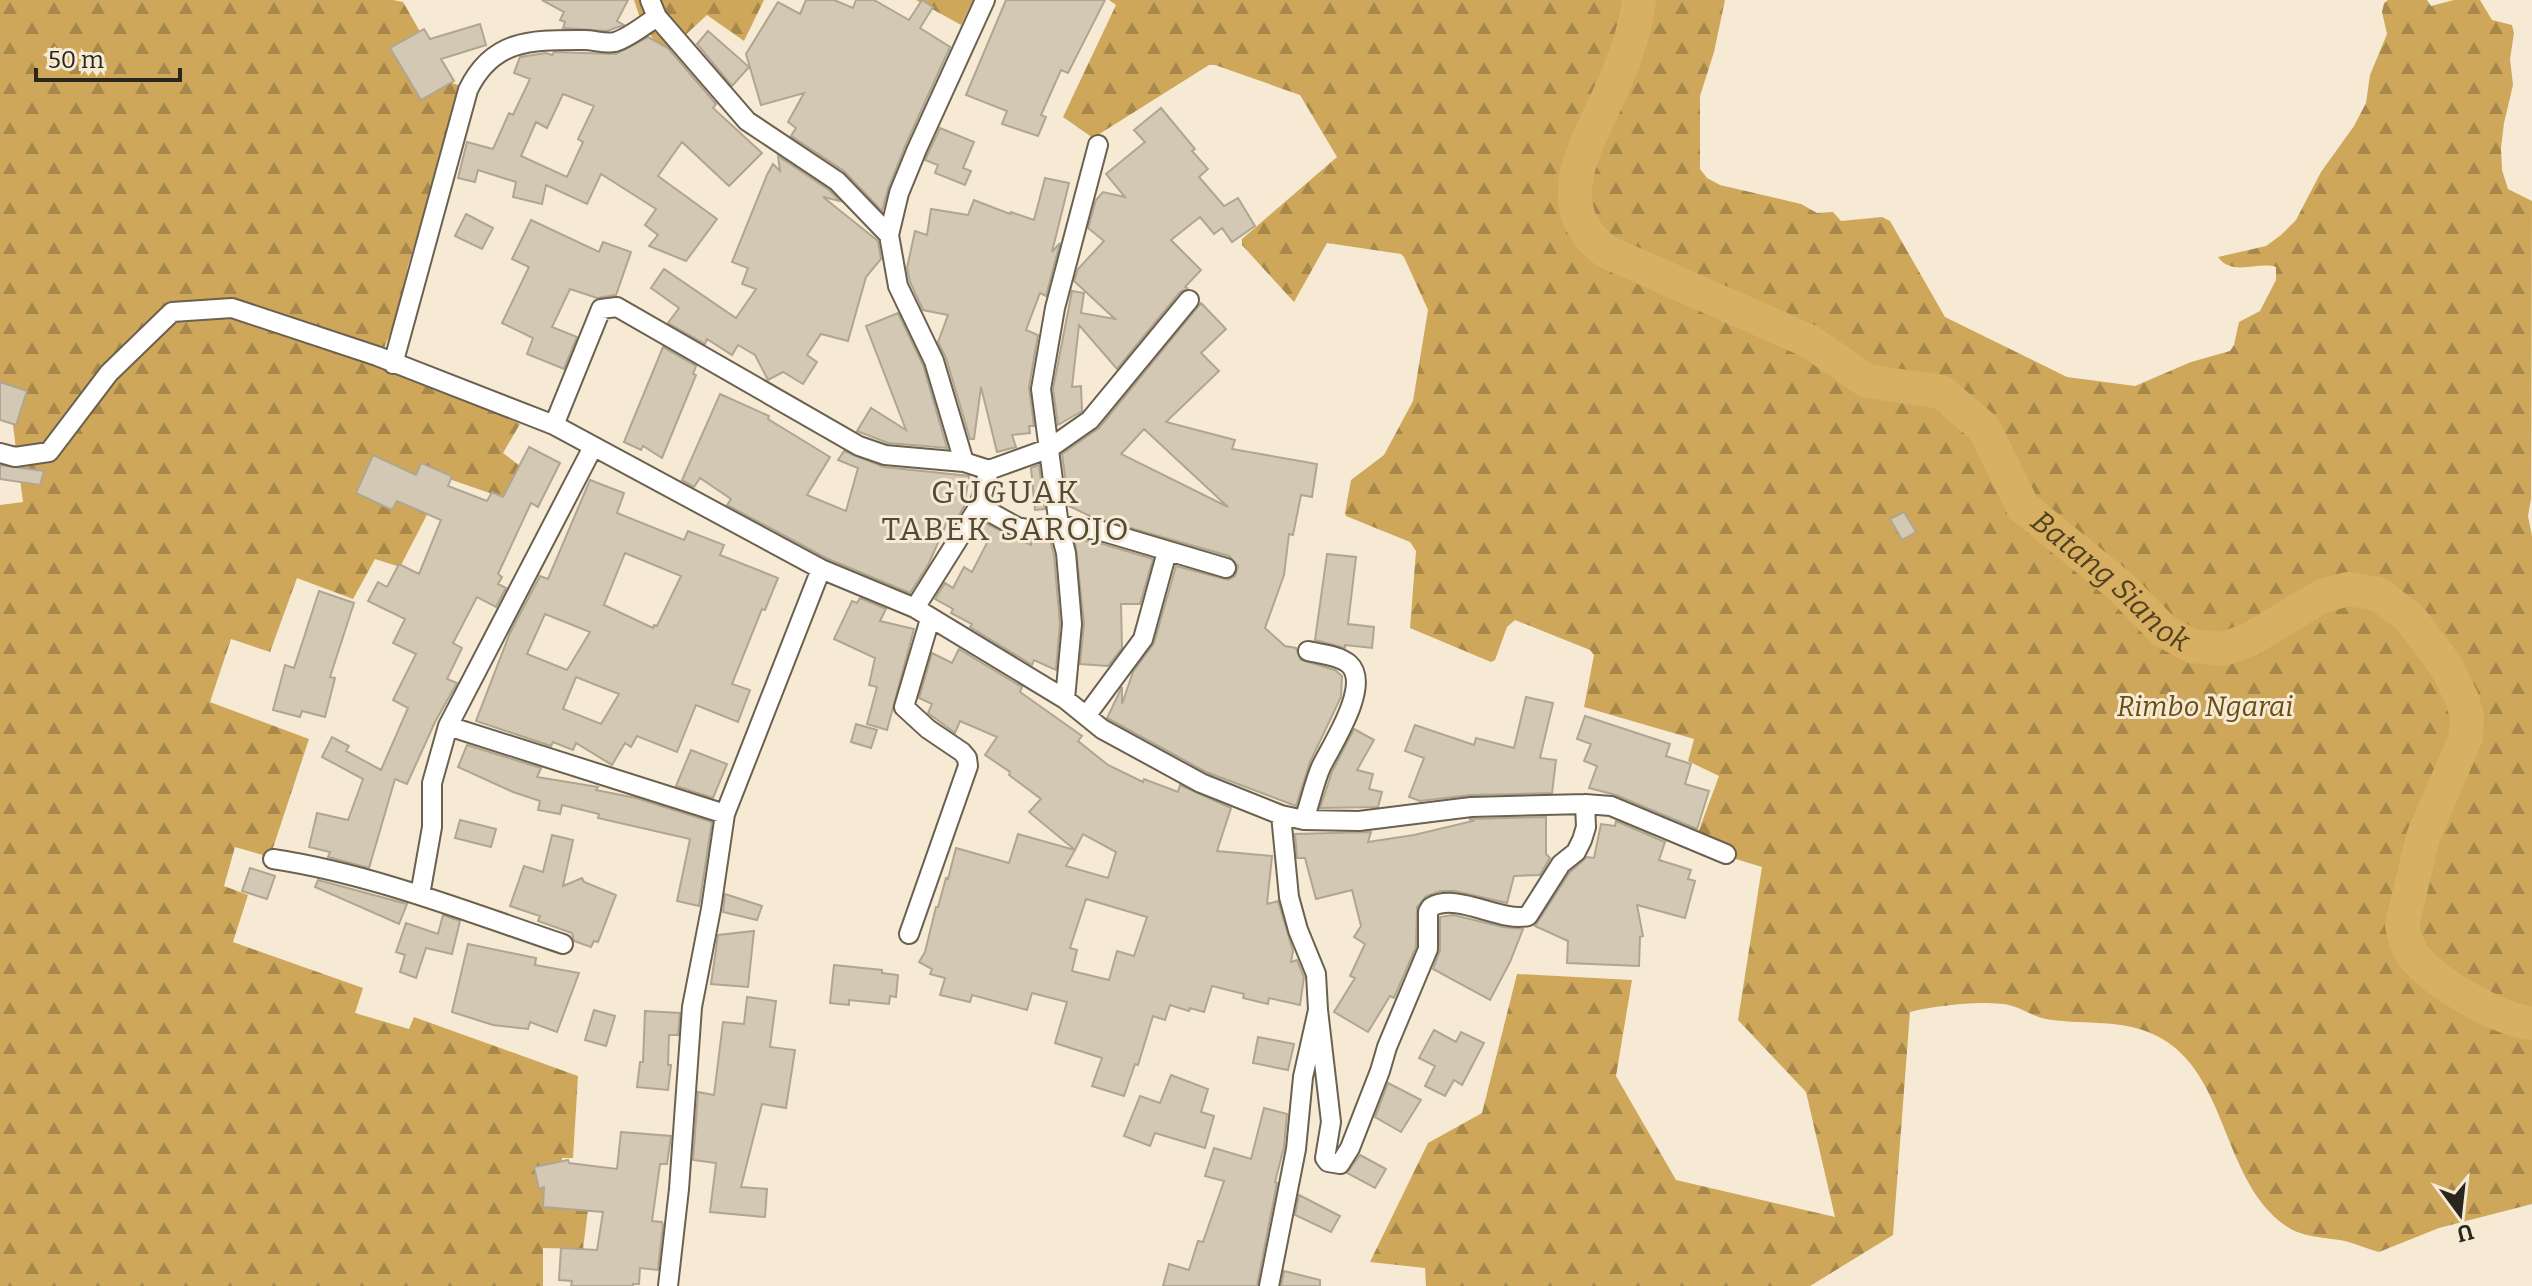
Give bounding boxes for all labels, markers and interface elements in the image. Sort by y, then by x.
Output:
scale bar [36,32,180,82]
text: 50 m [48,46,104,74]
district label: GUGUAK TABEK SAROJO [881,473,1131,548]
water label: Batang Sianok [2024,503,2197,660]
park label: Rimbo Ngarai [2117,690,2293,723]
north arrow [2420,1174,2500,1254]
text: U [2454,1218,2476,1248]

